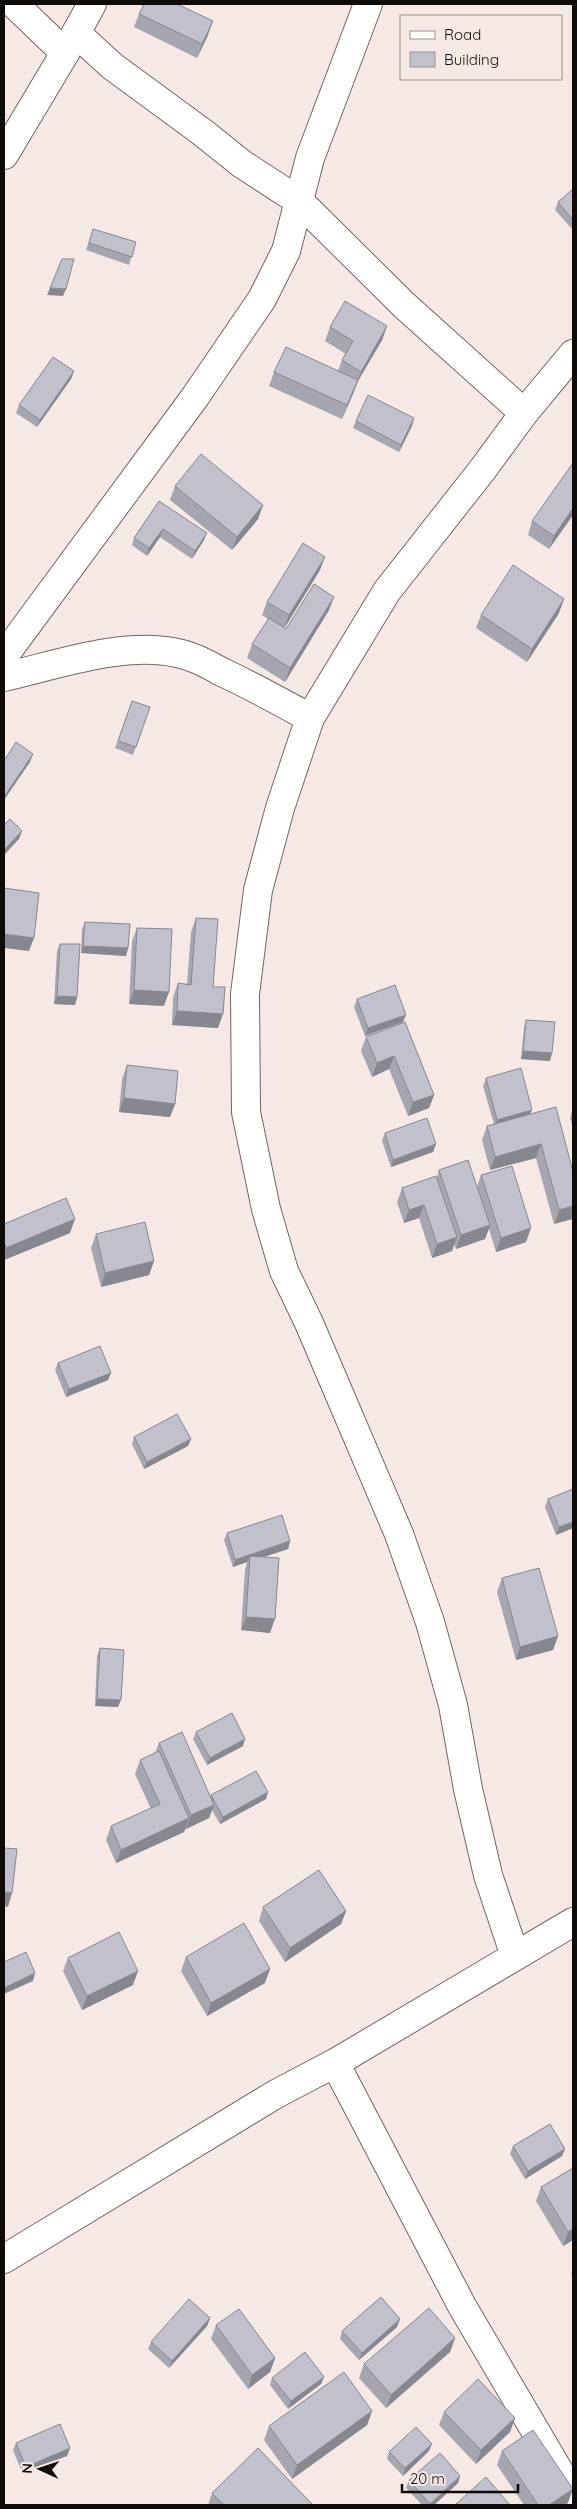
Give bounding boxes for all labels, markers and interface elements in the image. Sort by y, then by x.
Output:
legend [400,15,562,80]
text: Road [444,25,481,44]
text: Building [444,50,499,69]
north arrow [15,2444,65,2494]
scale bar [402,2462,518,2494]
text: N [18,2463,36,2474]
text: 20 m [410,2469,445,2488]

